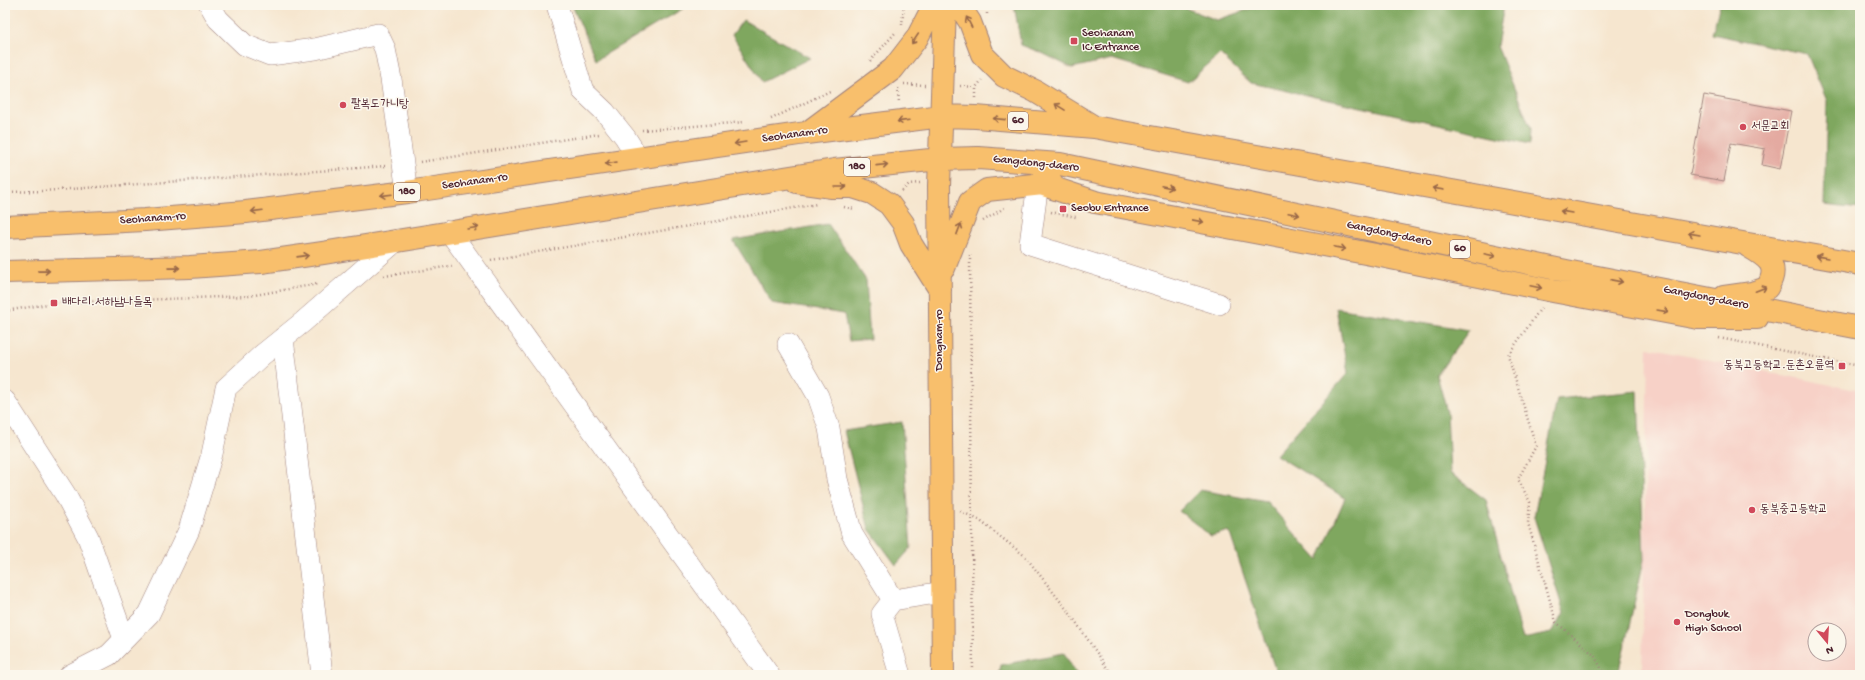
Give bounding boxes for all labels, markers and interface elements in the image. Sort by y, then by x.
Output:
one-way arrow [965,16,972,28]
place label: Seohanam IC Entrance [1082,27,1140,55]
one-way arrow [911,33,919,45]
marker: Seohanam IC Entrance [1069,36,1079,46]
place label: 팔복도가니탕 [351,97,409,112]
marker: 팔복도가니탕 [338,100,348,110]
one-way arrow [1054,102,1066,110]
road number: 60 [1008,112,1028,130]
one-way arrow [993,115,1006,123]
one-way arrow [897,117,910,125]
place label: 서문교회 [1751,120,1790,134]
marker: 서문교회 [1738,122,1748,132]
street label: Seohanam-ro [761,123,829,147]
one-way arrow [734,139,747,147]
street label: Gangdong-daero [992,153,1080,175]
road number: 180 [844,158,870,176]
one-way arrow [605,159,618,167]
one-way arrow [875,161,888,169]
street label: Seohanam-ro [441,170,509,194]
road number: 180 [394,183,420,201]
one-way arrow [834,183,847,191]
one-way arrow [1160,183,1173,191]
one-way arrow [1432,184,1445,192]
one-way arrow [380,191,393,199]
place label: Seobu Entrance [1071,202,1150,216]
marker: Seobu Entrance [1058,204,1068,214]
one-way arrow [251,207,264,214]
one-way arrow [1560,207,1573,215]
street label: Seohanam-ro [119,210,187,228]
one-way arrow [1287,210,1300,218]
one-way arrow [1191,218,1204,226]
street label: Gangdong-daero [1345,218,1433,250]
one-way arrow [956,223,964,235]
one-way arrow [466,224,479,232]
one-way arrow [1688,230,1701,238]
road number: 60 [1450,240,1470,258]
one-way arrow [1333,244,1346,252]
one-way arrow [1483,251,1496,259]
one-way arrow [296,252,309,260]
one-way arrow [1815,253,1828,261]
one-way arrow [167,264,180,271]
one-way arrow [37,267,50,275]
one-way arrow [1610,277,1623,285]
street label: Gangdong-daero [1662,283,1750,313]
one-way arrow [1529,284,1542,292]
one-way arrow [1754,285,1766,293]
place label: 배다리.서하남나들목 [62,296,153,310]
marker: 배다리.서하남나들목 [49,298,59,308]
one-way arrow [1657,308,1670,316]
street label: Dongnam-ro [933,309,947,372]
place label: 동북고등학교.둔촌오륜역 [1724,358,1834,373]
marker: 동북고등학교.둔촌오륜역 [1837,361,1847,371]
place label: 동북중고등학교 [1760,503,1828,517]
marker: 동북중고등학교 [1747,505,1757,515]
place label: Dongbuk High School [1684,608,1742,636]
marker: Dongbuk High School [1672,617,1682,627]
north arrow [1807,622,1847,662]
text: N [1824,643,1835,656]

